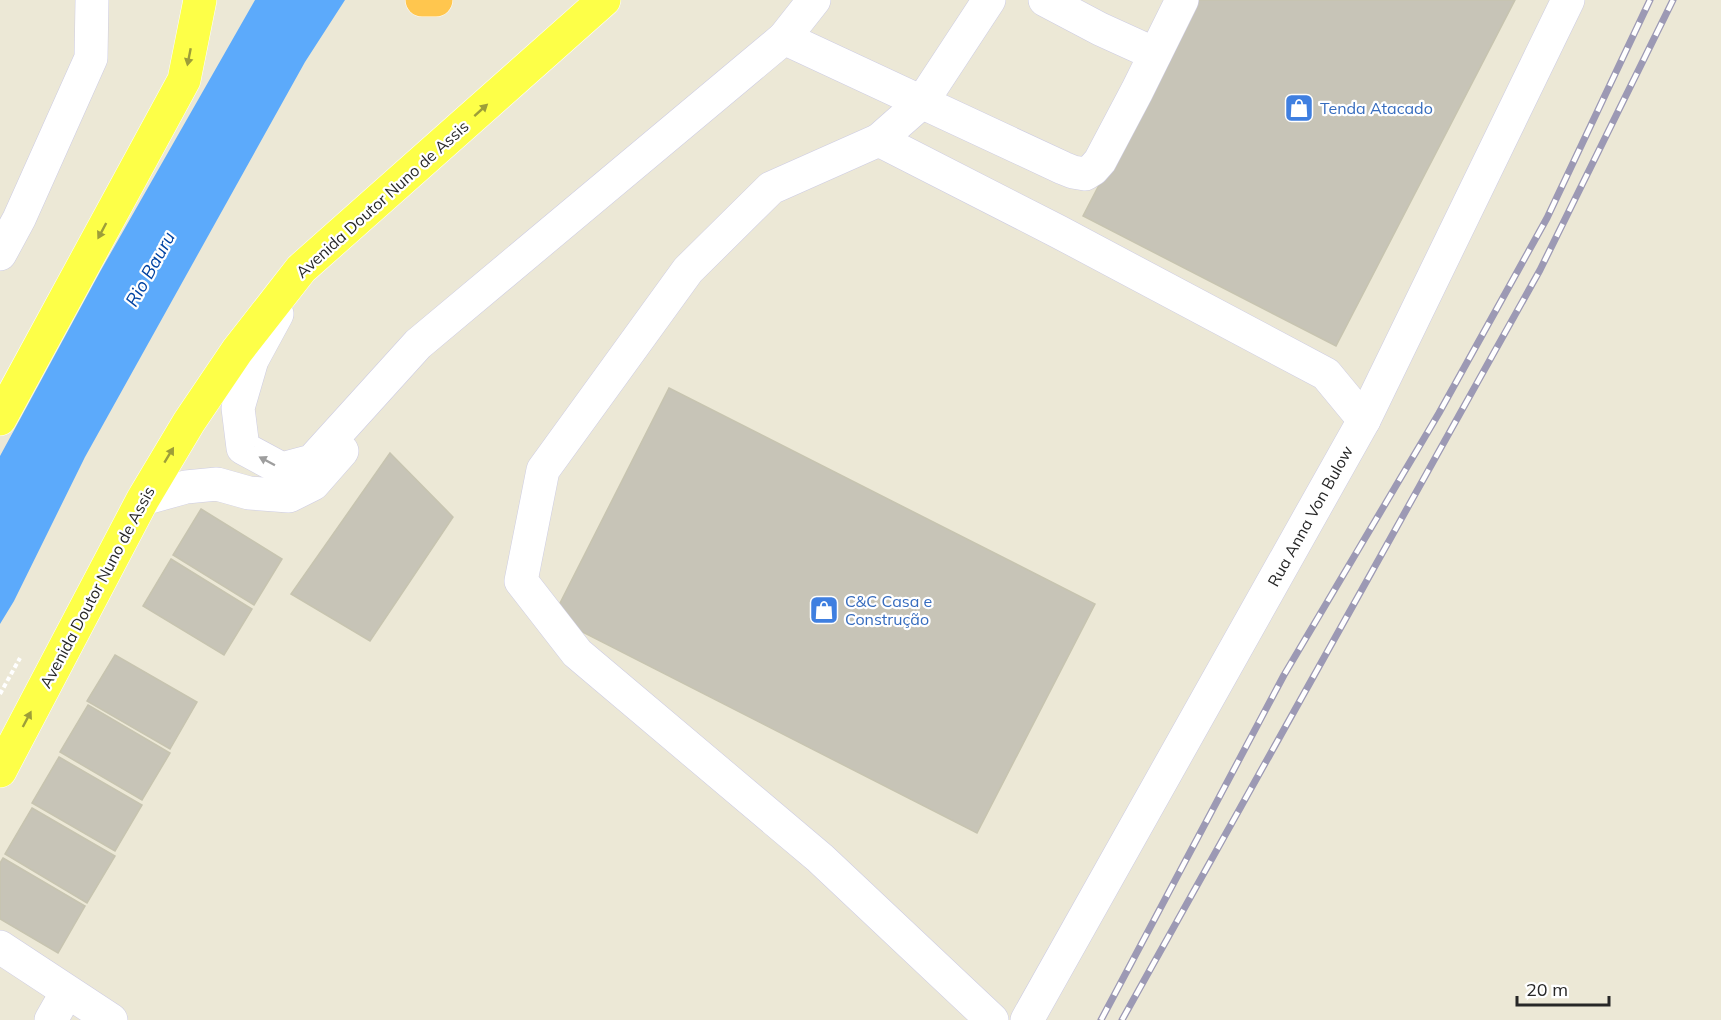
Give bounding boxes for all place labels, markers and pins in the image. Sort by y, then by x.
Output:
shop icon: Tenda Atacado [1283,92,1315,124]
place label: Tenda Atacado [1320,98,1433,118]
place label: C&C Casa e Construção [845,591,932,629]
shop icon: C&C Casa e Construção [808,594,840,626]

